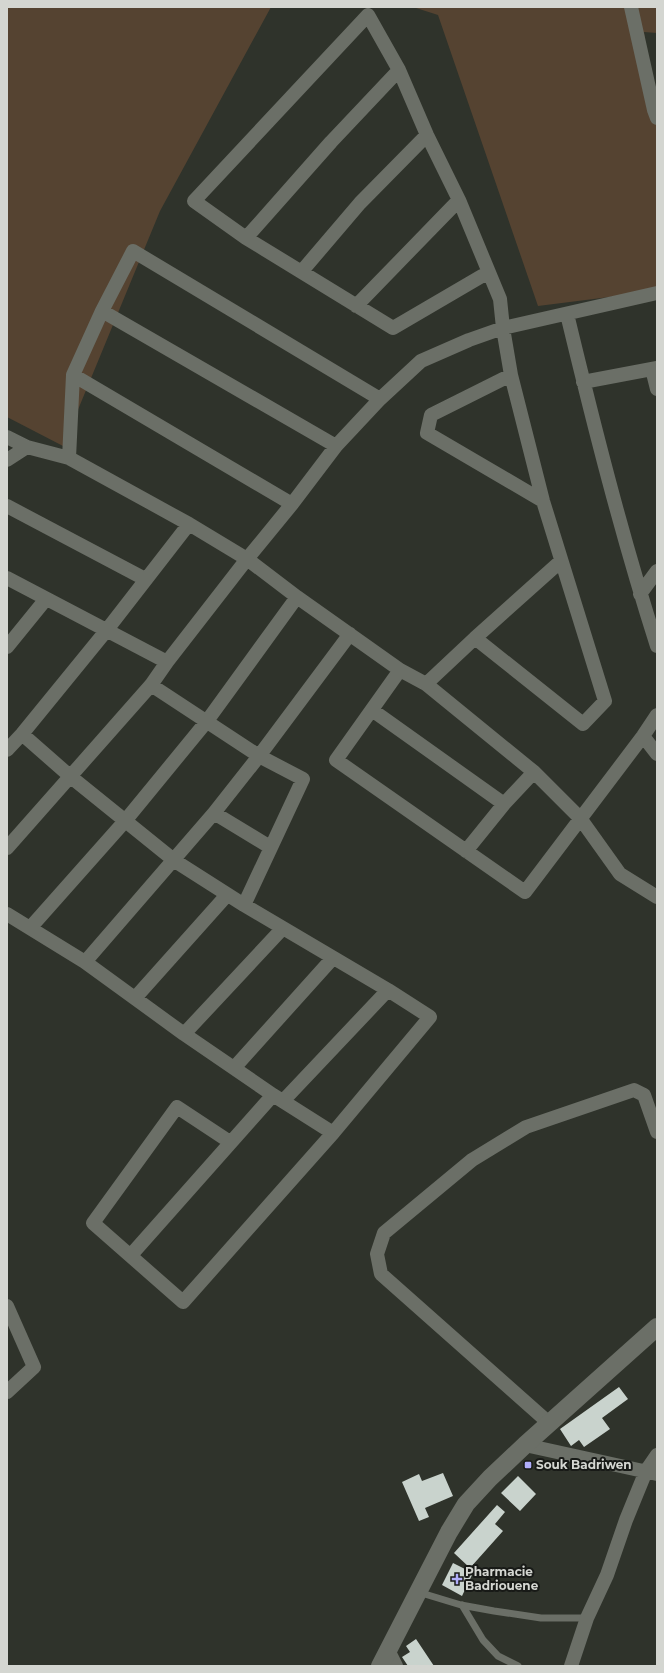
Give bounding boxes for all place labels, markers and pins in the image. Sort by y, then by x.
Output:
place label: Souk Badriwen [536,1457,632,1472]
marker: Souk Badriwen [523,1460,533,1470]
place label: Pharmacie Badriouene [465,1564,539,1593]
marker: Pharmacie Badriouene [452,1574,462,1584]

